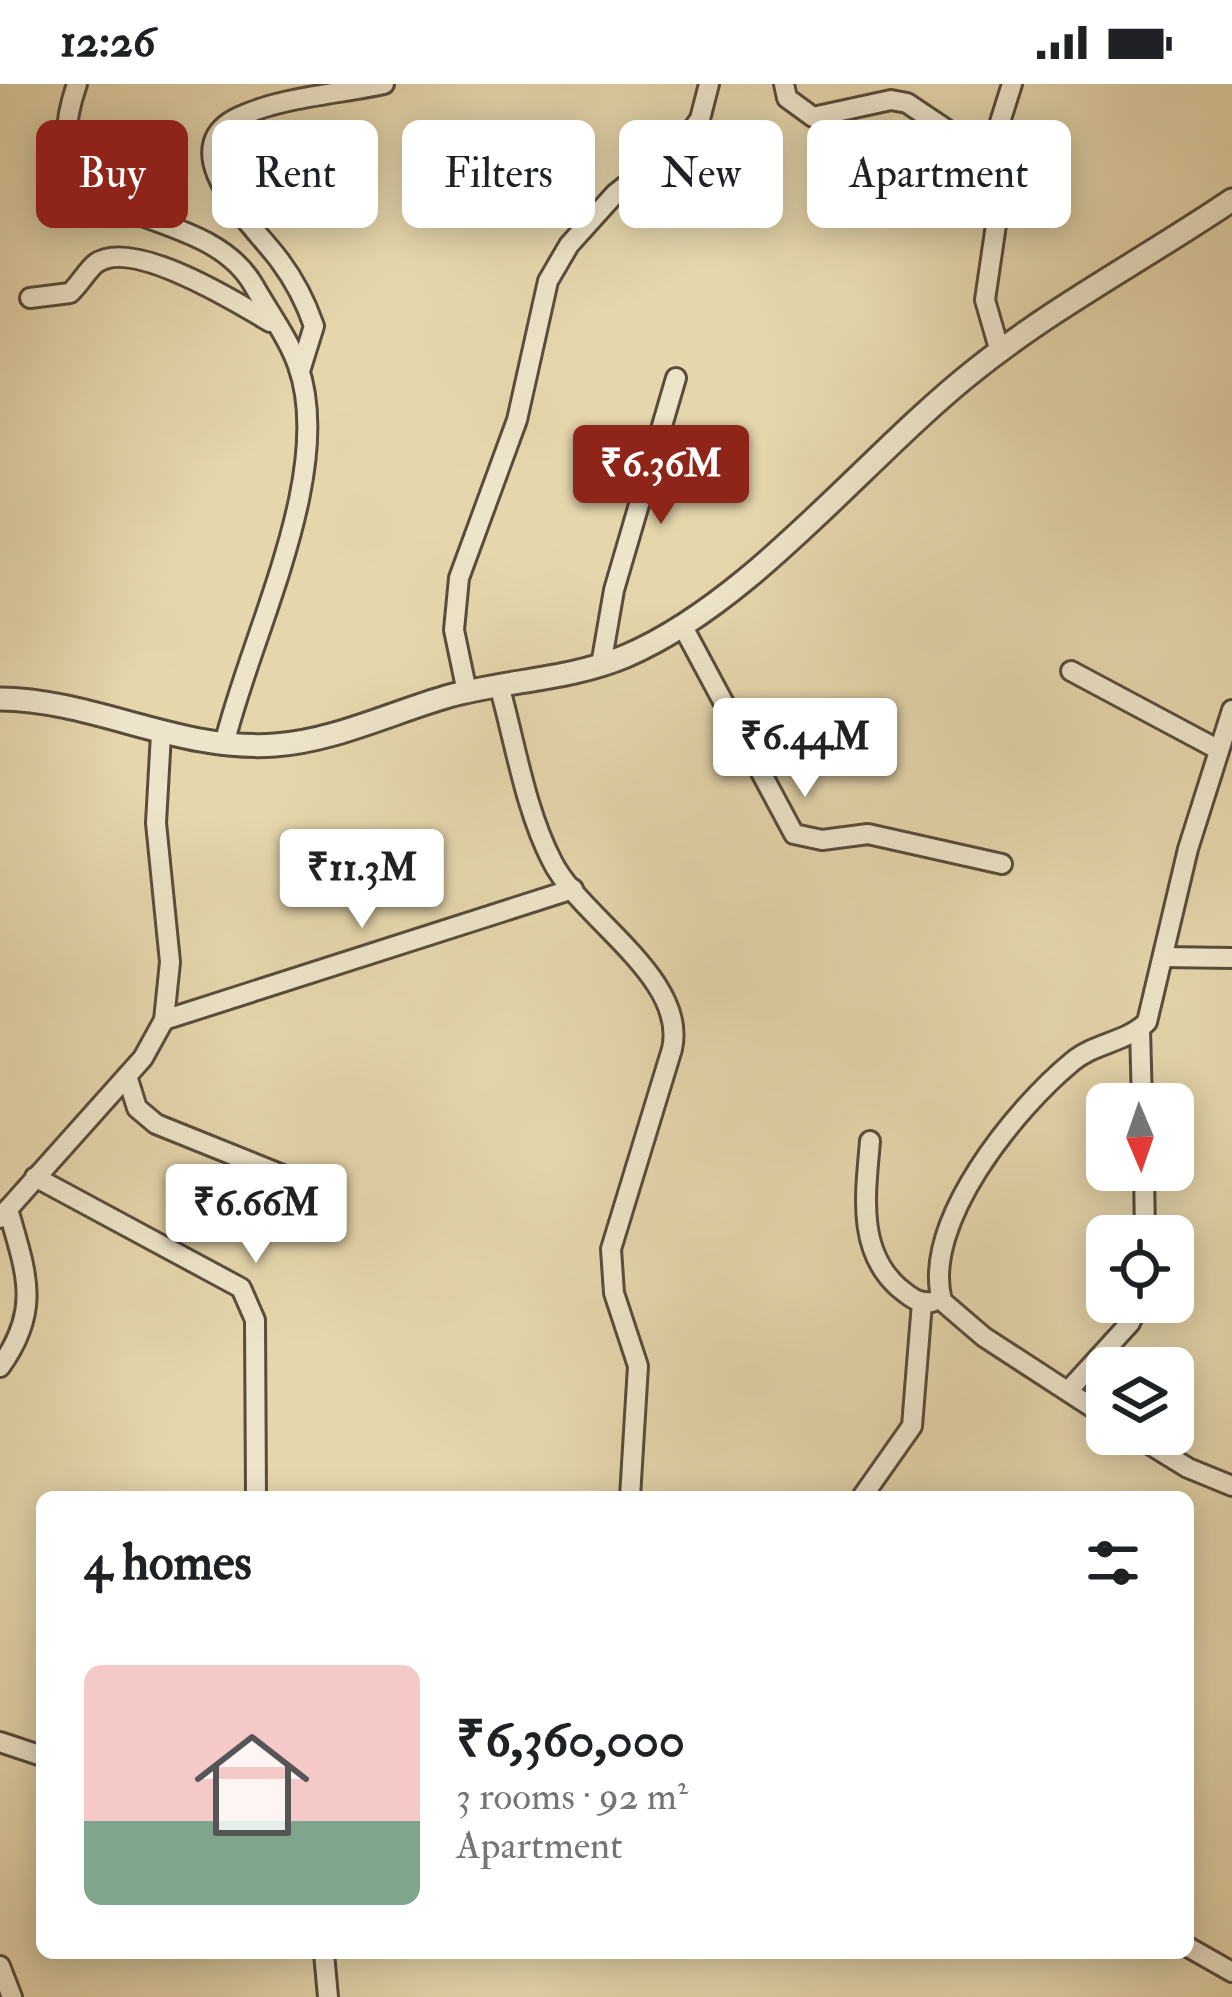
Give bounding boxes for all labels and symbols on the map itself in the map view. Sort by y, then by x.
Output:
pin: ₹6.36M [563,425,759,527]
pin: ₹6.44M [707,698,903,800]
pin: ₹11.3M [264,829,460,931]
north arrow [1086,1083,1194,1191]
pin: ₹6.66M [158,1164,354,1266]

